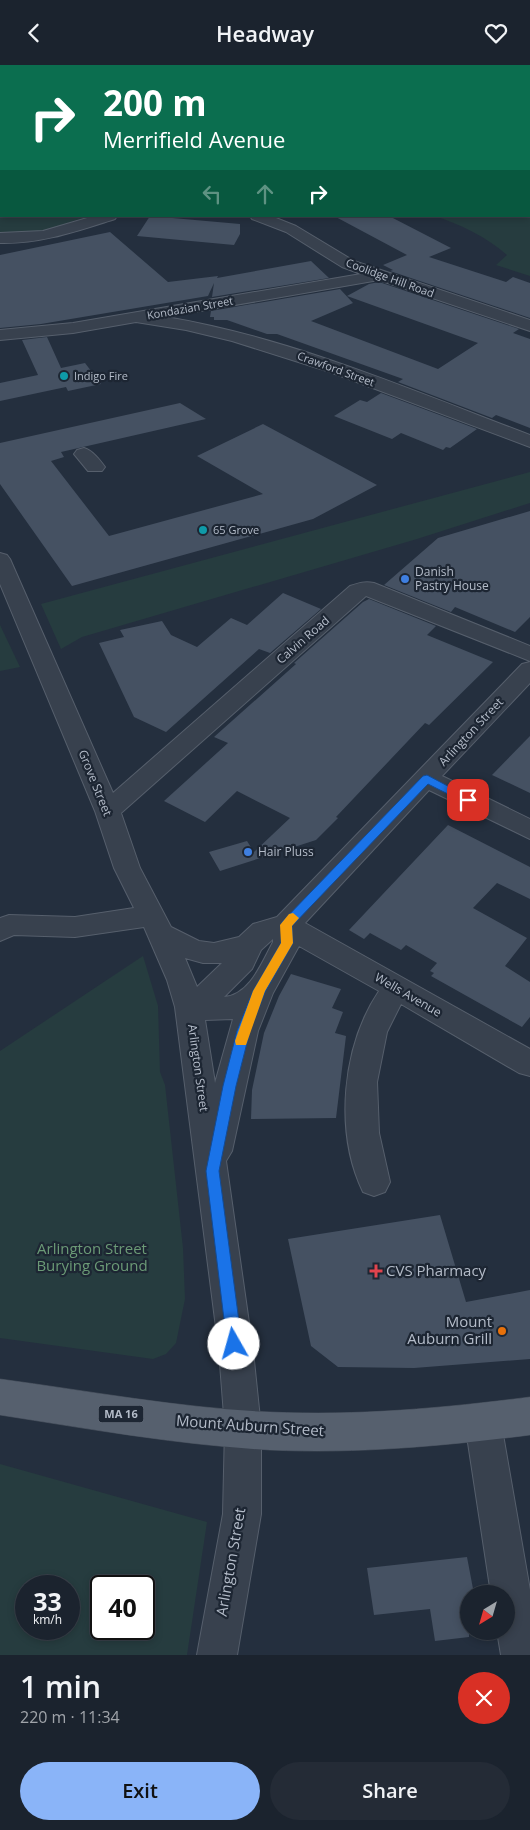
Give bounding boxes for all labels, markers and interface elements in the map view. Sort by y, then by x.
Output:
text: Headway [216,18,314,48]
icon: back [20,19,48,47]
icon: heart [482,19,510,47]
text: 200 m [103,79,207,126]
icon: right [20,85,85,150]
text: Merrifield Avenue [103,124,285,154]
icon: left [198,180,226,208]
icon: ahead [251,180,279,208]
icon: right [304,180,332,208]
street label: Coolidge Hill Road [344,255,436,300]
street label: Kondazian Street [146,293,234,322]
street label: Crawford Street [295,348,377,389]
place label: Indigo Fire [74,368,128,383]
marker: Indigo Fire [58,370,70,382]
place label: 65 Grove [213,522,259,537]
marker: 65 Grove [197,524,209,536]
place label: Danish Pastry House [415,563,489,594]
marker: Danish Pastry House [399,573,411,585]
street label: Calvin Road [272,612,333,667]
street label: Arlington Street [434,694,507,770]
street label: Grove Street [74,747,116,819]
pin [447,779,489,821]
icon: arrive [454,786,482,814]
place label: Hair Pluss [258,843,314,860]
marker: Hair Pluss [242,846,254,858]
street label: Wells Avenue [372,969,445,1021]
street label: Arlington Street [184,1023,213,1113]
park label: Arlington Street Burying Ground [36,1238,148,1275]
place label: CVS Pharmacy [386,1260,487,1280]
marker: CVS Pharmacy [370,1265,382,1277]
place label: Mount Auburn Grill [407,1311,492,1348]
position arrow [207,1317,259,1369]
marker: Mount Auburn Grill [496,1325,508,1337]
road number: MA 16 [98,1405,144,1423]
street label: Mount Auburn Street [175,1410,325,1440]
street label: Arlington Street [211,1506,249,1618]
speed limit sign: 40 [90,1575,155,1640]
text: 33 [33,1584,62,1618]
north arrow [460,1585,515,1640]
map controls [460,1585,515,1640]
text: km/h [33,1611,62,1628]
text: 1 min [20,1666,101,1707]
button: close [458,1672,510,1724]
text: 220 m · 11:34 [20,1706,120,1728]
button: Exit [20,1762,260,1820]
button: Share [270,1762,510,1820]

